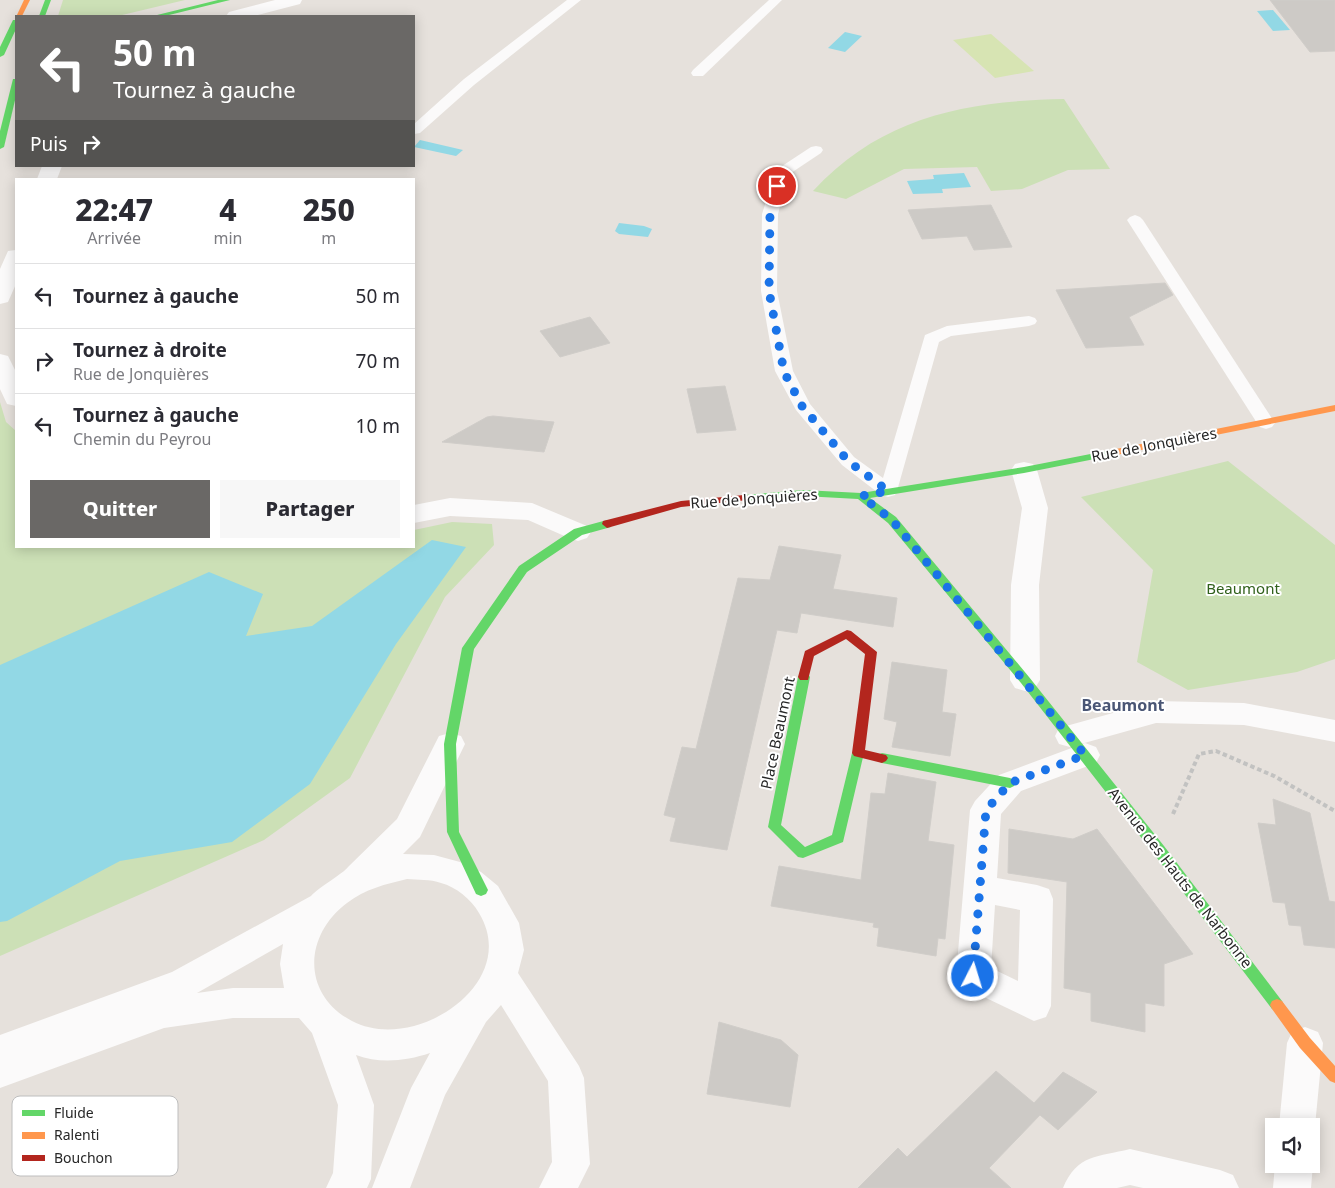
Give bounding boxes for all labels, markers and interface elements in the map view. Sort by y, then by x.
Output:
text: 50 m [113,29,196,76]
icon: left [30,35,95,100]
text: Tournez à gauche [113,74,296,104]
icon: right [77,130,105,158]
text: Puis [30,131,67,157]
pin [756,165,798,207]
icon: arrive [763,172,791,200]
text: 22:47 [75,189,153,230]
text: 4 [219,189,237,230]
text: 250 [303,189,355,230]
text: Arrivée [87,227,141,249]
text: min [213,227,242,249]
text: m [321,227,336,249]
icon: left [30,282,58,310]
text: Tournez à gauche [73,283,239,309]
text: 50 m [356,283,400,309]
text: Tournez à droite [73,337,227,363]
icon: right [30,347,58,375]
text: 70 m [356,348,400,374]
text: Rue de Jonquières [73,363,209,385]
text: Tournez à gauche [73,402,239,428]
icon: left [30,412,58,440]
text: 10 m [356,413,400,439]
street label: Rue de Jonquières [1089,422,1218,466]
text: Chemin du Peyrou [73,428,211,450]
button: Quitter [30,480,210,538]
button: Partager [220,480,400,538]
street label: Rue de Jonquières [690,484,818,512]
park label: Beaumont [1206,578,1280,598]
street label: Place Beaumont [755,674,799,791]
district label: Beaumont [1081,694,1165,716]
street label: Avenue des Hauts de Narbonne [1104,783,1257,972]
position arrow [946,949,998,1001]
legend [12,1096,178,1176]
text: Fluide [54,1103,94,1122]
map controls [1265,1118,1320,1173]
button: sound [1265,1118,1320,1173]
text: Ralenti [54,1125,99,1144]
text: Bouchon [54,1148,113,1167]

